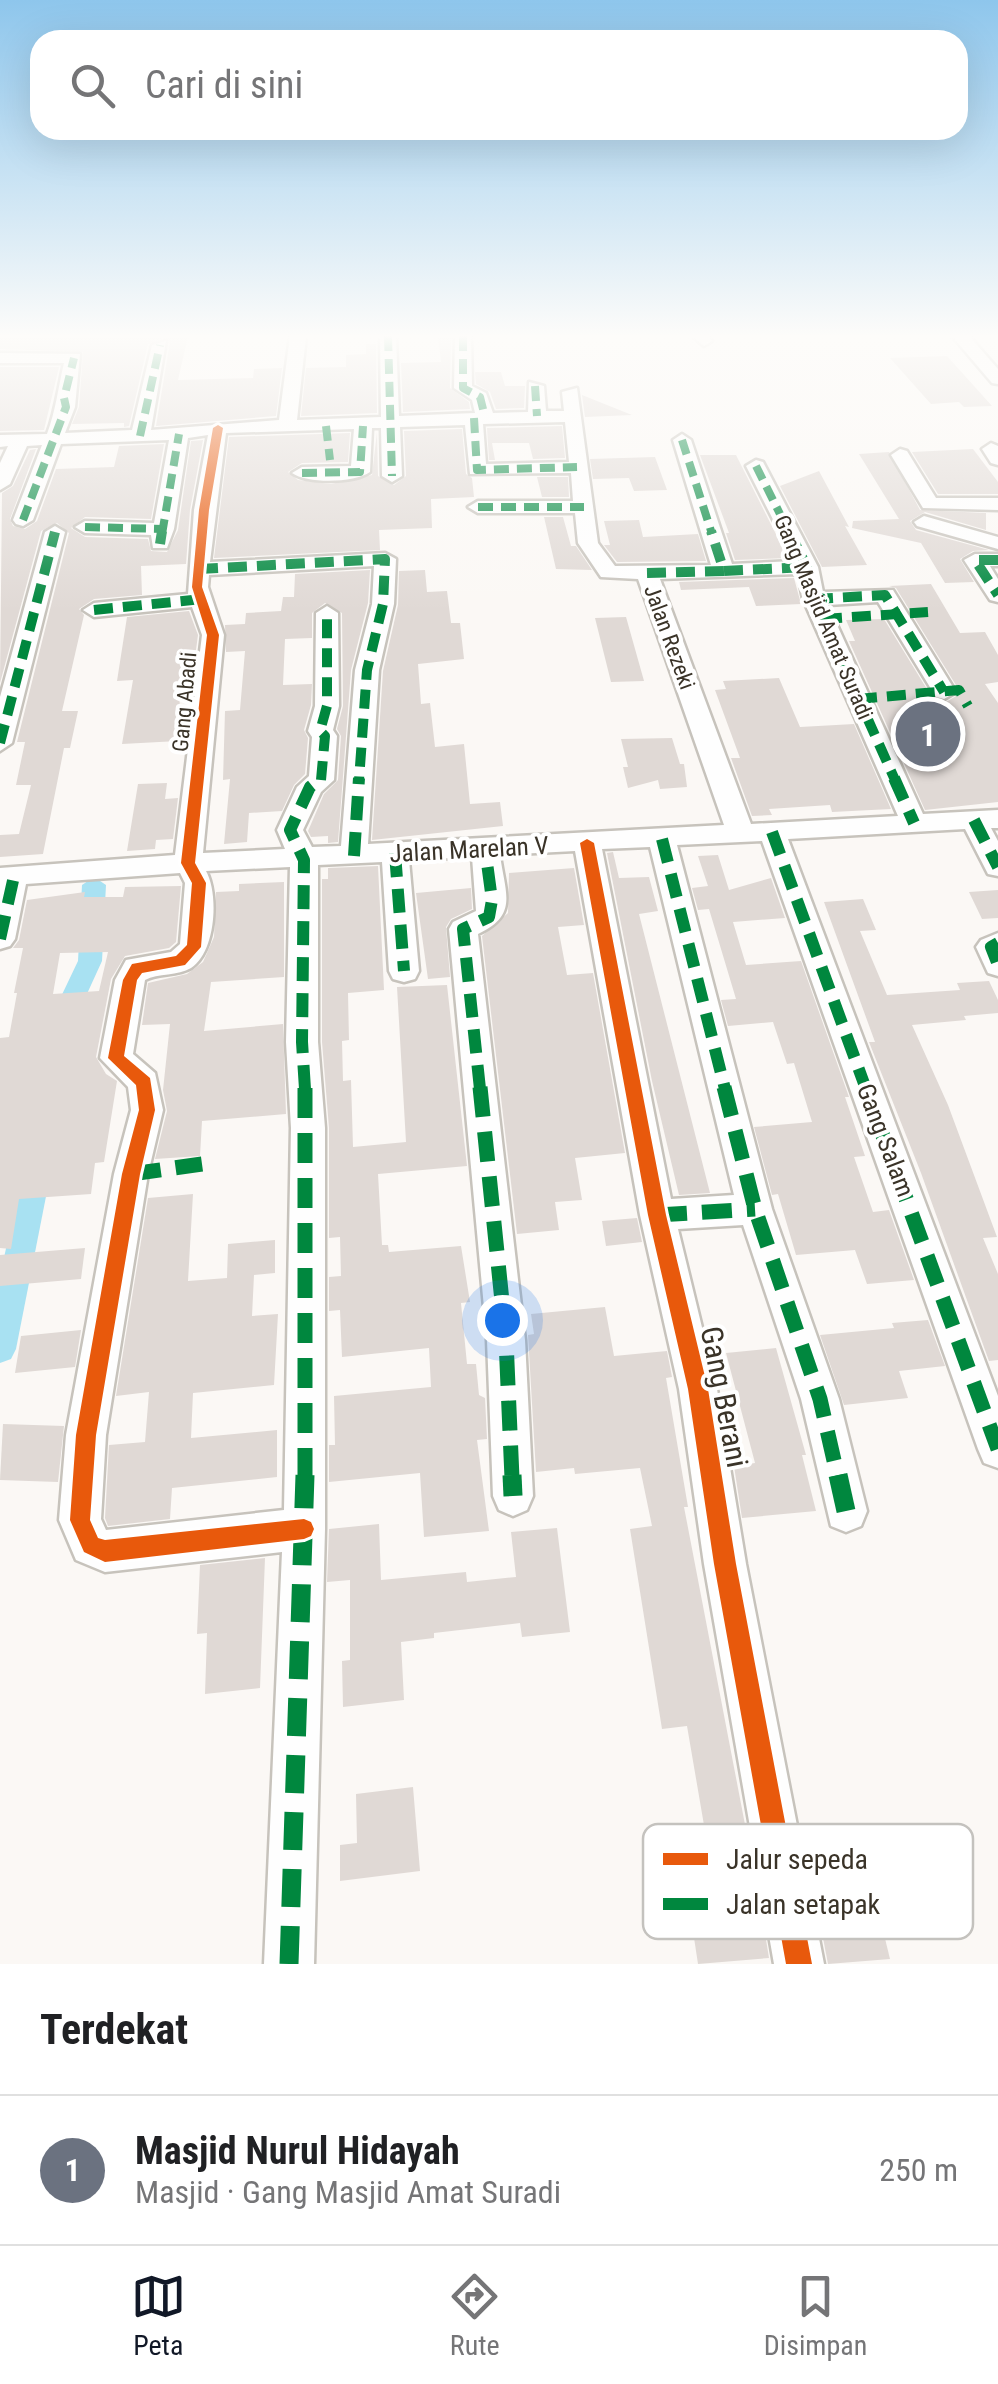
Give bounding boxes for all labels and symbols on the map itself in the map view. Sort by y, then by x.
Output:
street label: Gang Masjid Amat Suradi [769,511,878,723]
street label: Jalan Rezeki [639,582,700,693]
street label: Gang Abadi [168,651,201,753]
pin: 1 [896,696,960,772]
street label: Jalan Marelan V [389,831,549,868]
street label: Gang Salam [851,1080,920,1201]
your location [477,1295,528,1346]
street label: Gang Berani [694,1323,755,1470]
legend [643,1824,973,1939]
text: Jalur sepeda [726,1843,868,1876]
text: Jalan setapak [726,1888,881,1921]

